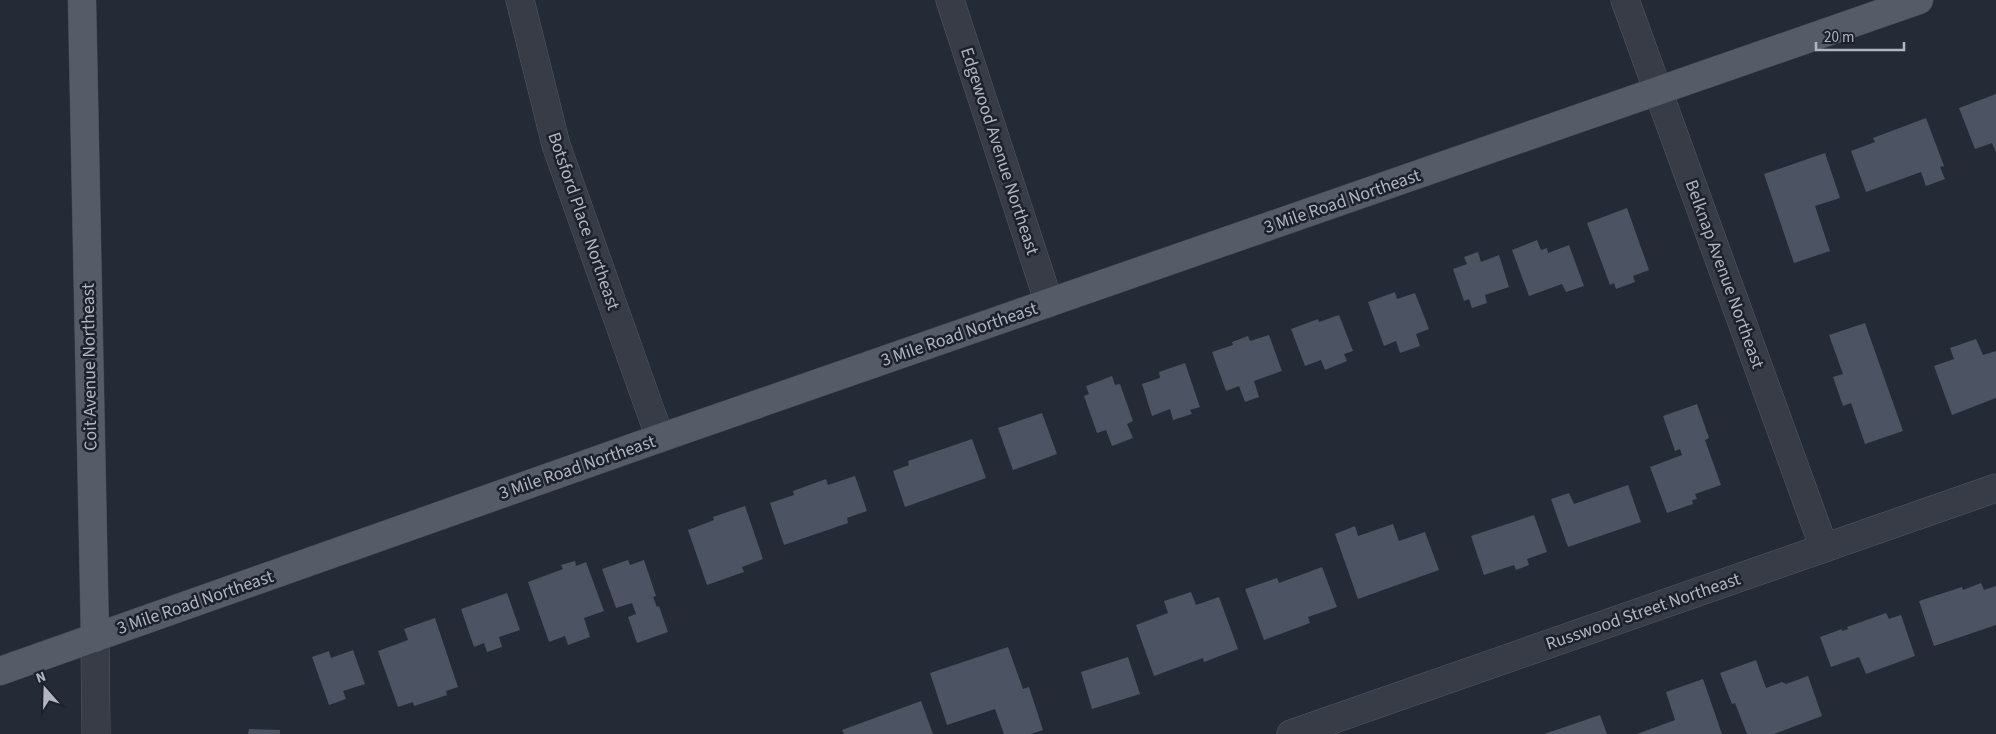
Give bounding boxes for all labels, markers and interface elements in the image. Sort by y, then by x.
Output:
scale bar [1816,20,1904,52]
text: 20 m [1824,27,1854,48]
street label: Edgewood Avenue Northeast [954,44,1045,258]
street label: Botsford Place Northeast [541,129,626,314]
street label: 3 Mile Road Northeast [1261,163,1424,240]
street label: Belknap Avenue Northeast [1679,176,1770,372]
street label: Coit Avenue Northeast [76,283,103,451]
street label: 3 Mile Road Northeast [878,296,1041,373]
street label: 3 Mile Road Northeast [496,429,659,506]
street label: 3 Mile Road Northeast [114,564,277,641]
street label: Russwood Street Northeast [1542,566,1744,657]
north arrow [20,664,70,714]
text: N [33,667,49,689]

